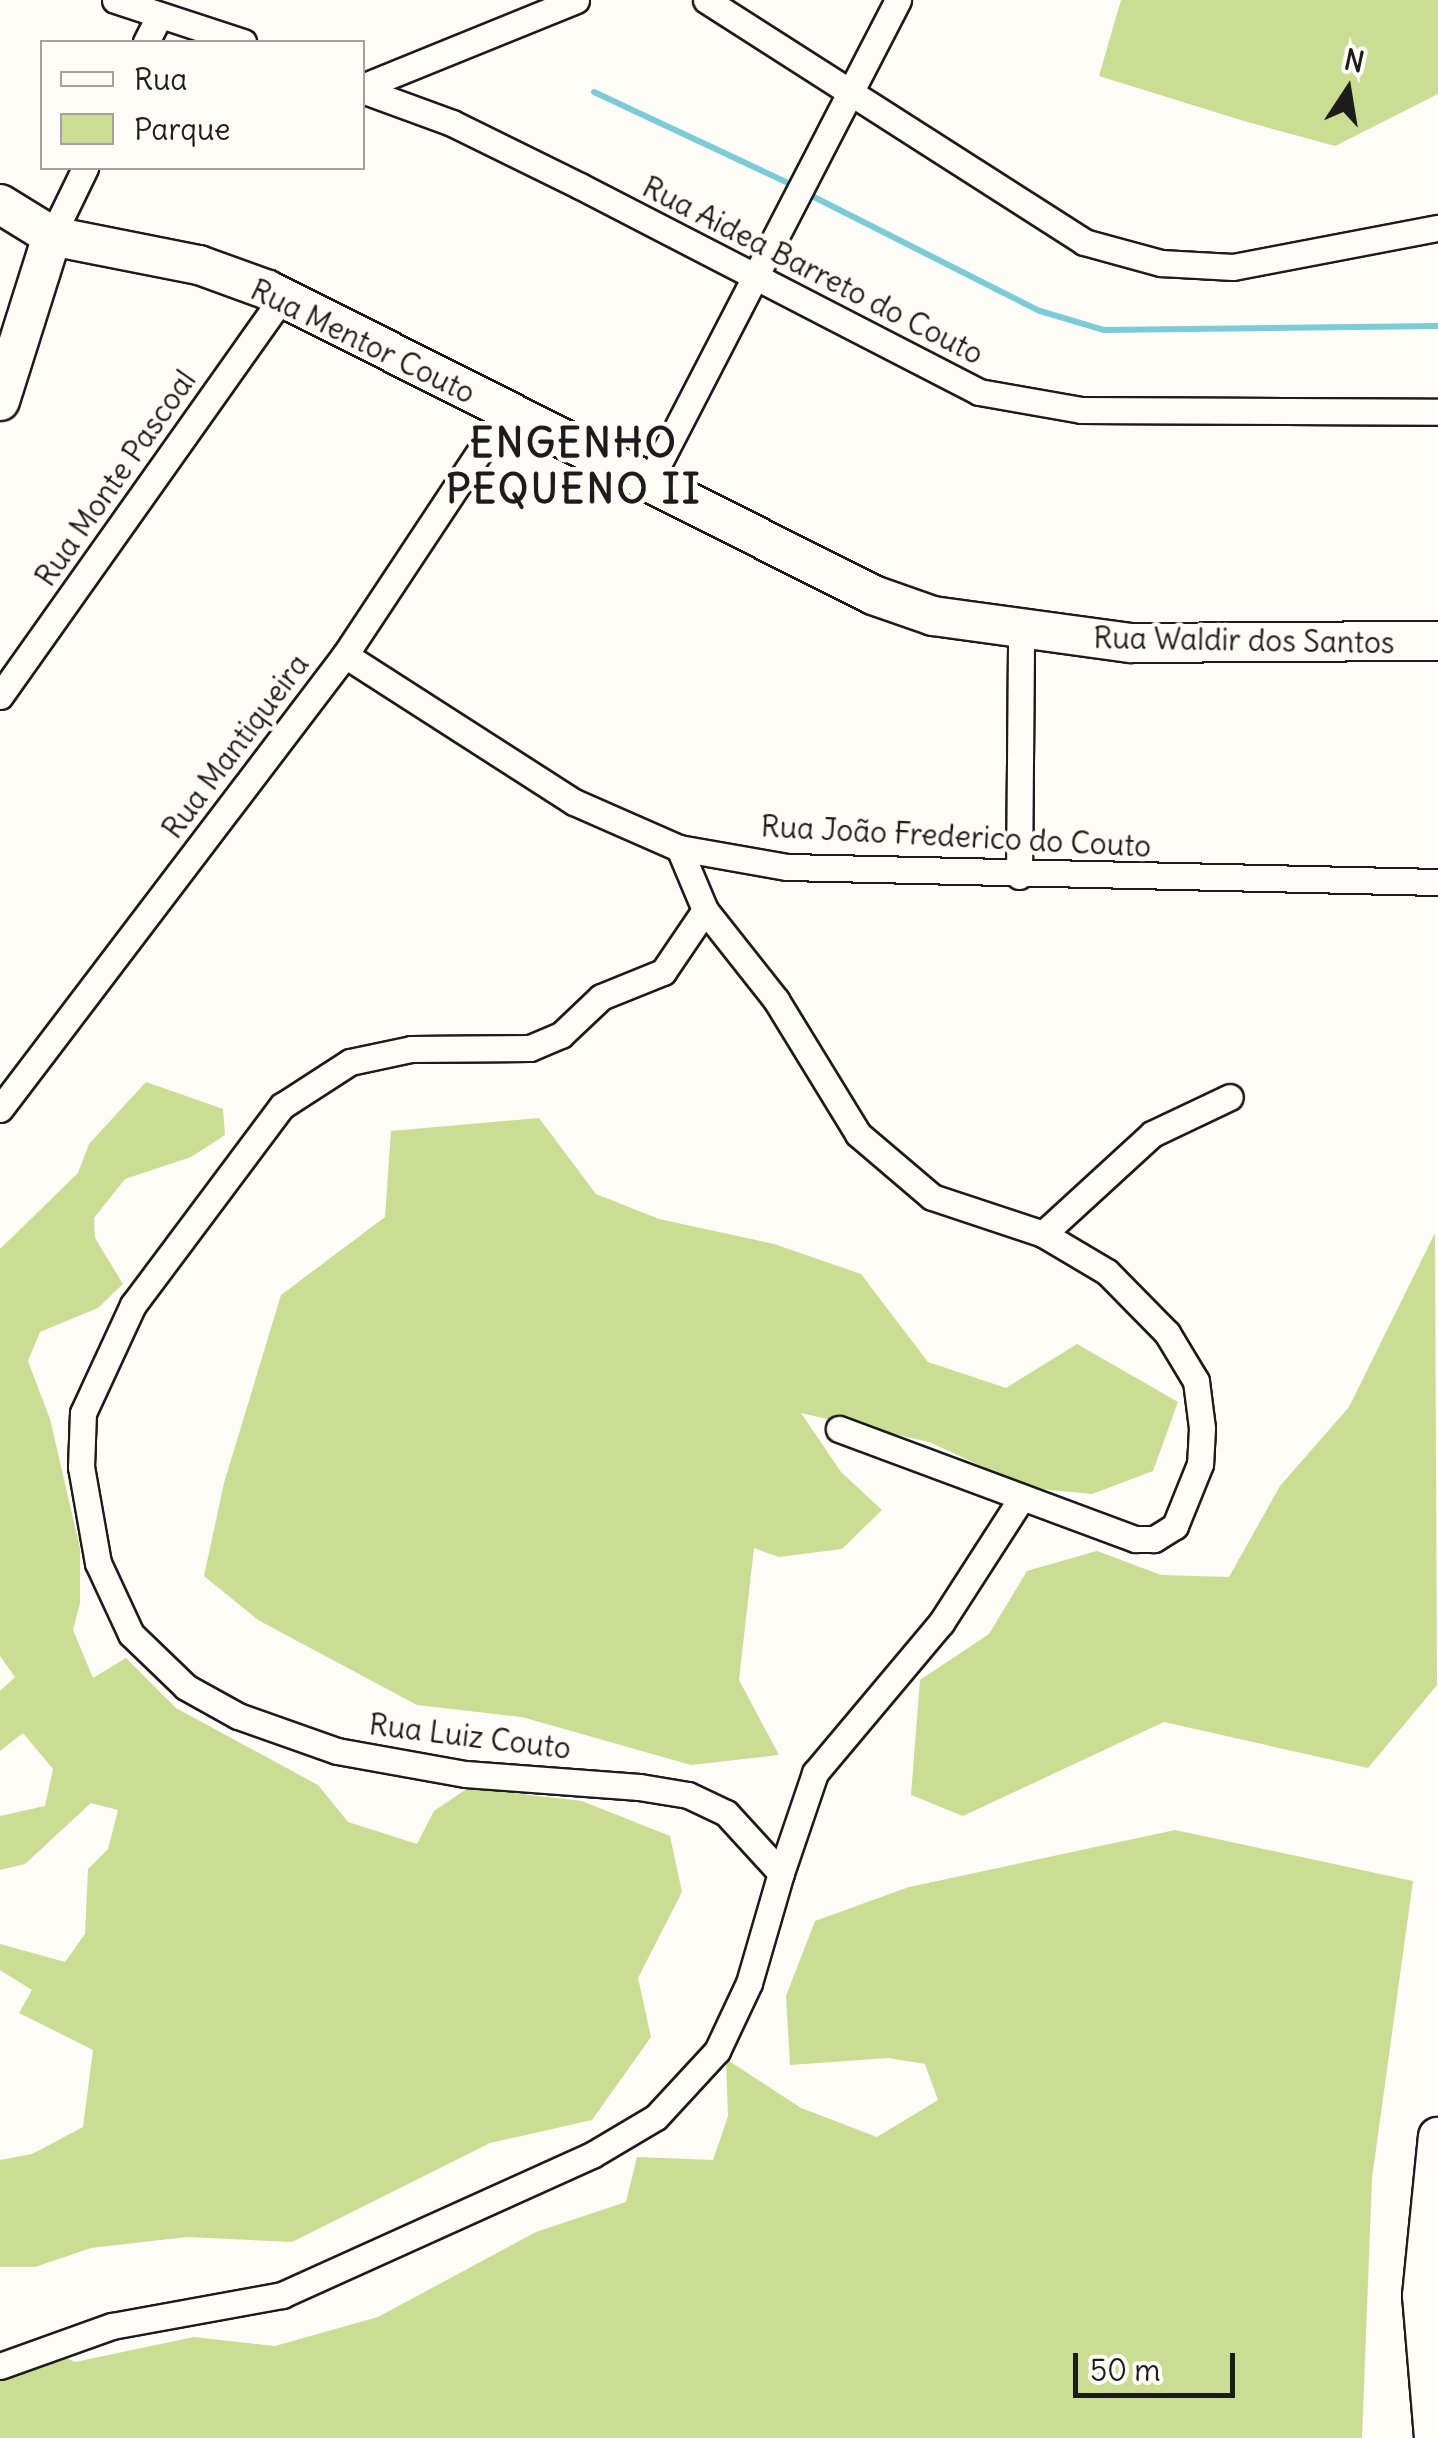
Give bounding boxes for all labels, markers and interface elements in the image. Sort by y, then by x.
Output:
legend [40,40,365,170]
north arrow [1298,40,1398,140]
text: N [1341,41,1367,80]
text: Rua [134,60,187,98]
text: Parque [134,110,230,148]
street label: Rua Aidea Barreto do Couto [637,168,989,372]
street label: Rua Mentor Couto [245,271,481,411]
street label: Rua Monte Pascoal [27,363,203,593]
district label: ENGENHO PEQUENO II [446,419,702,513]
street label: Rua Waldir dos Santos [1093,619,1395,661]
street label: Rua Mantiqueira [154,647,316,845]
street label: Rua João Frederico do Couto [760,808,1152,864]
street label: Rua Luiz Couto [367,1706,573,1766]
scale bar [1078,2333,1240,2395]
text: 50 m [1090,2351,1160,2389]

